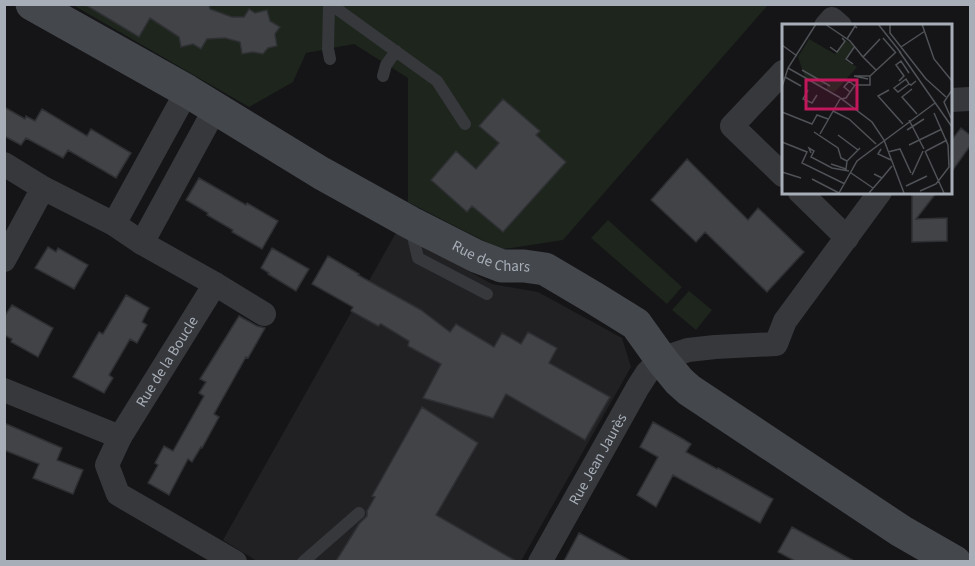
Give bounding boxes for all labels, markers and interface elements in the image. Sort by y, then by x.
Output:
inset map [782,24,951,194]
street label: Rue de Chars [448,235,532,277]
street label: Rue de la Boucle [131,312,203,411]
street label: Rue Jean Jaurès [564,409,632,509]

